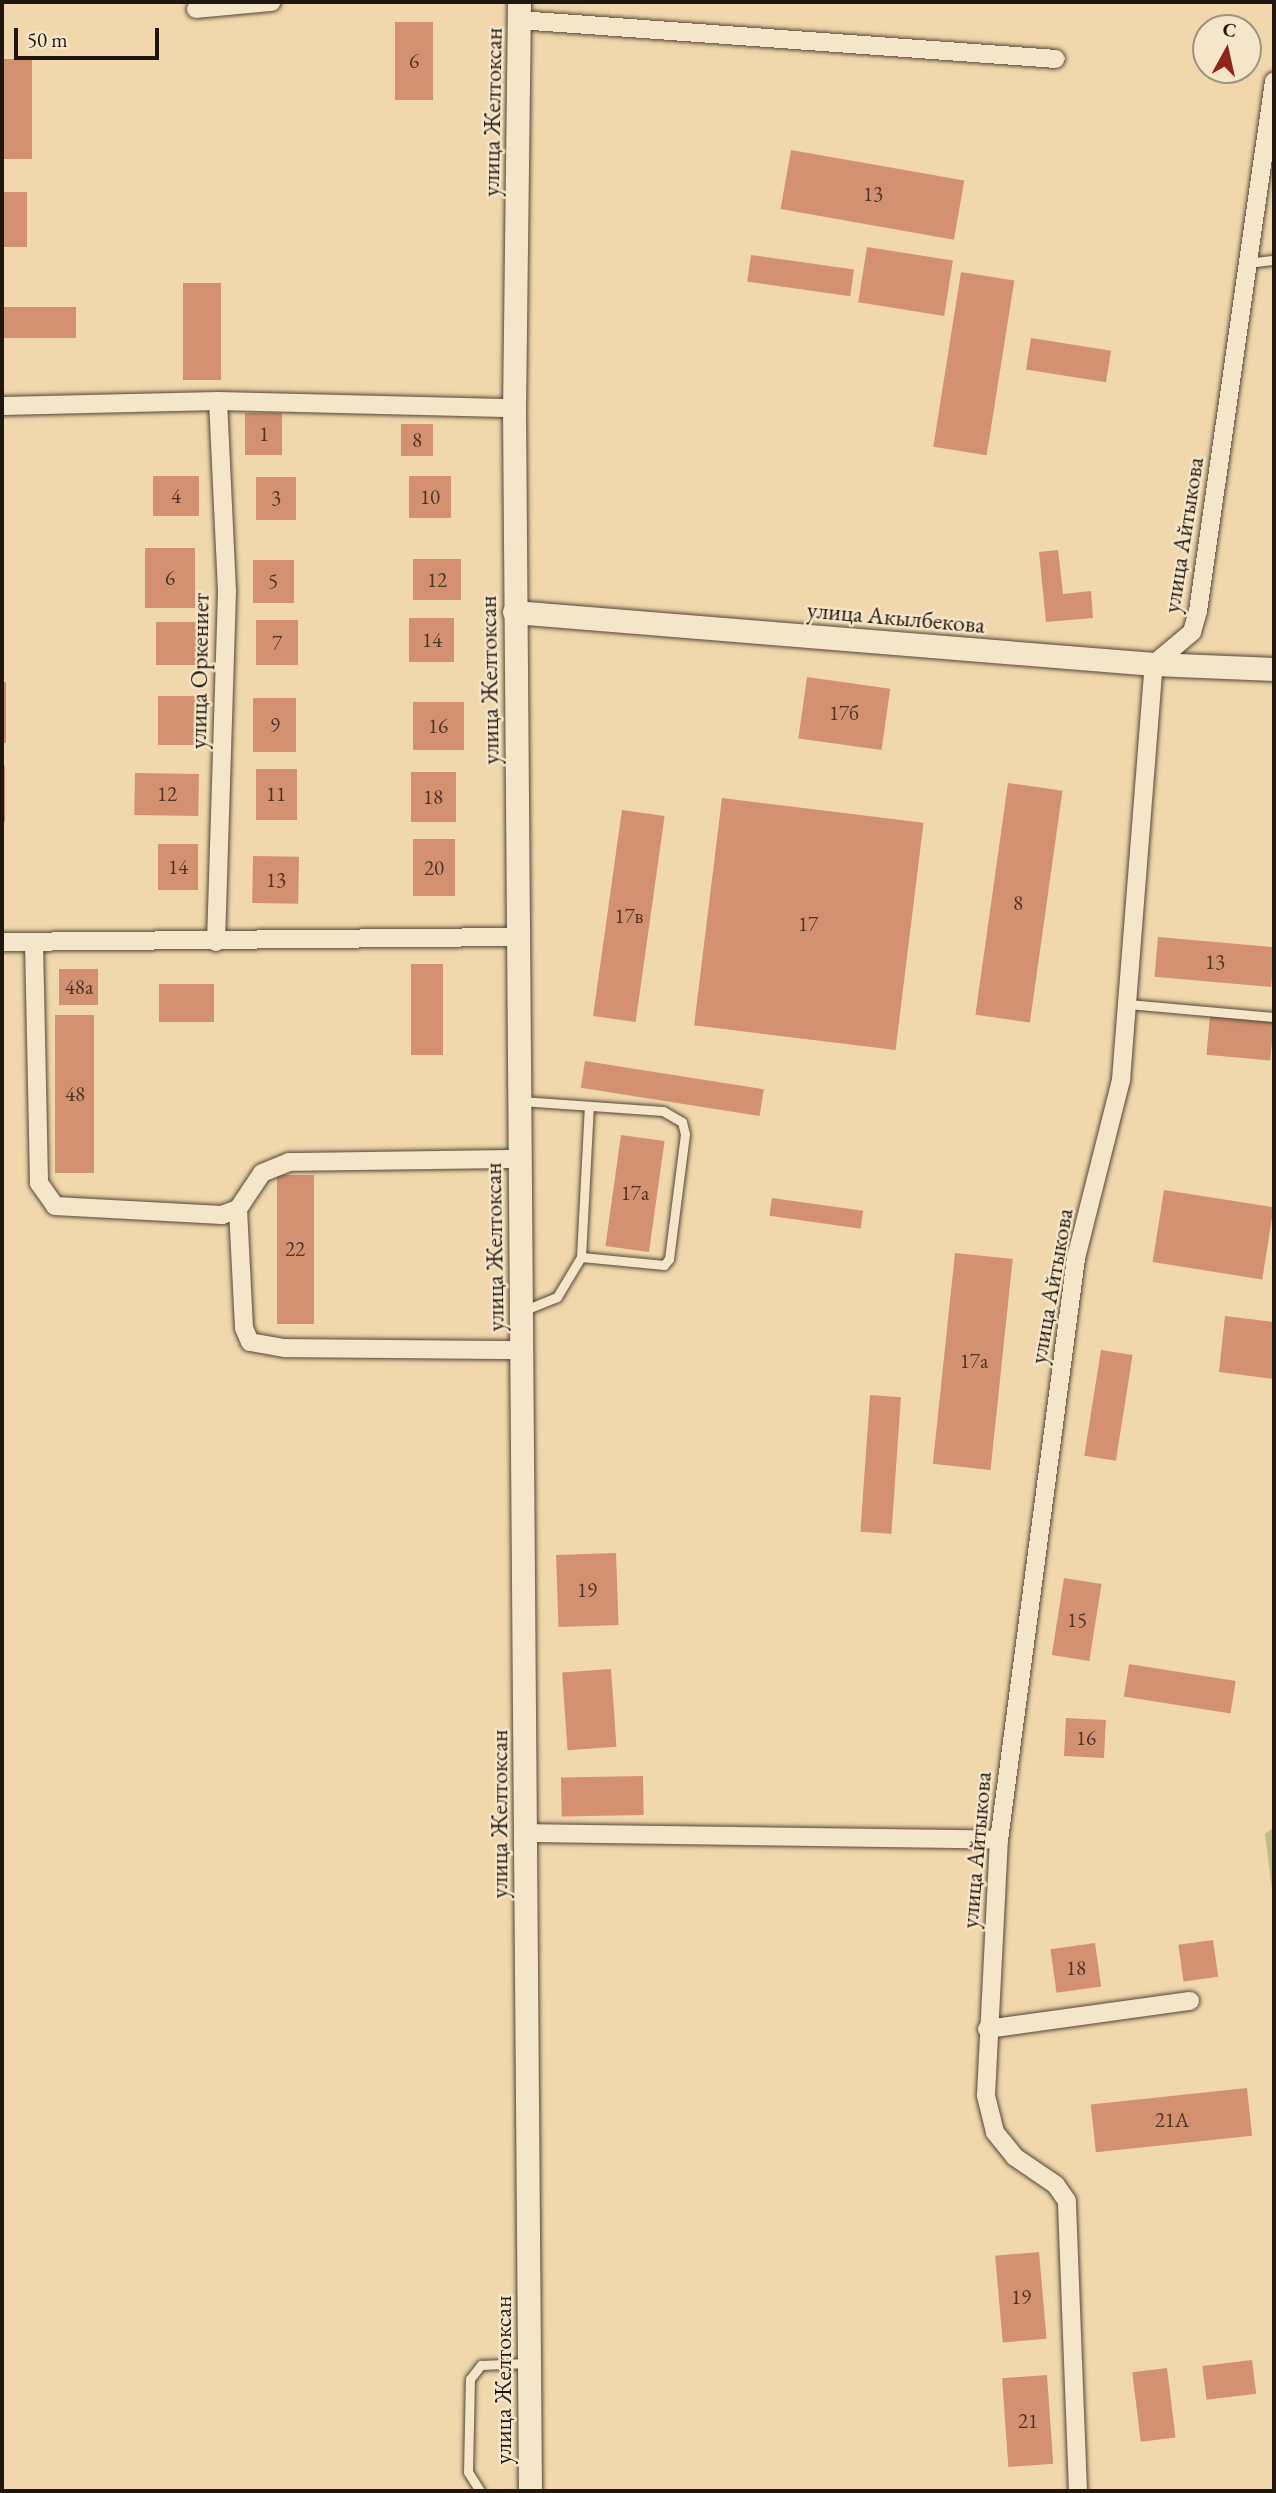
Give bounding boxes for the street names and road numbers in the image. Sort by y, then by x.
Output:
street label: улица Желтоксан [476,27,508,197]
street label: улица Айтыкова [1156,455,1210,615]
street label: улица Оркениет [183,593,215,749]
street label: улица Желтоксан [473,595,505,765]
street label: улица Акылбекова [806,595,986,639]
street label: улица Желтоксан [478,1162,510,1332]
street label: улица Айтыкова [1023,1206,1079,1366]
street label: улица Желтоксан [485,1729,513,1899]
street label: улица Айтыкова [955,1770,997,1930]
street label: улица Желтоксан [489,2295,517,2465]

